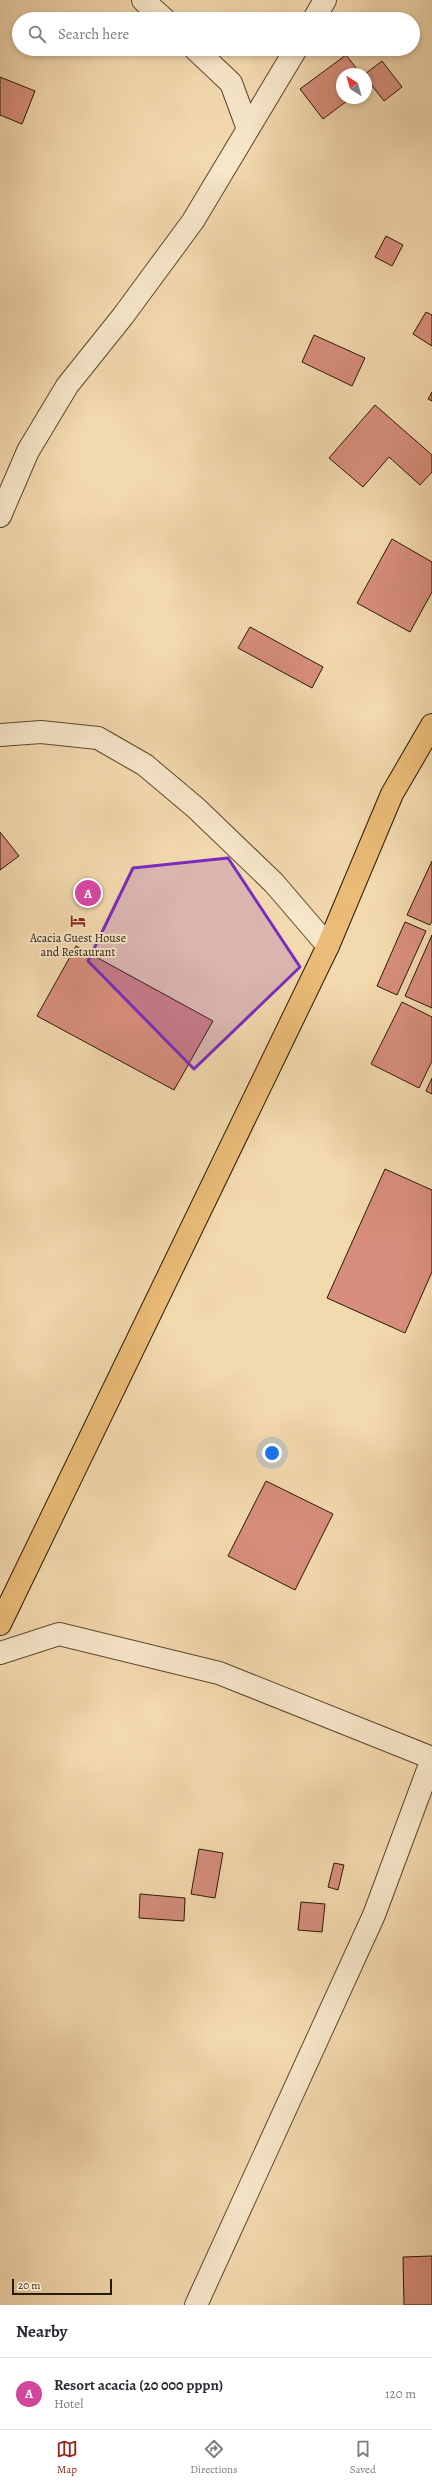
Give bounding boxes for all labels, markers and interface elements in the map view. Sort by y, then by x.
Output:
search box [12,12,420,56]
icon: search [26,23,48,45]
text: Search here [58,24,129,44]
north arrow [336,68,372,104]
pin: A [75,878,101,908]
hotel icon: Acacia Guest House and Restaurant [69,912,87,930]
place label: Acacia Guest House and Restaurant [29,930,126,960]
your location [262,1443,282,1463]
scale bar [12,2277,112,2296]
text: 20 m [18,2278,40,2293]
text: Nearby [16,2320,67,2343]
text: Resort acacia (20 000 pppn) [54,2375,223,2395]
text: A [25,2385,33,2402]
text: 120 m [385,2385,416,2402]
text: Hotel [54,2395,83,2412]
tab: Map [56,2438,78,2477]
tab: Directions [190,2438,238,2477]
tab: Saved [350,2438,376,2477]

